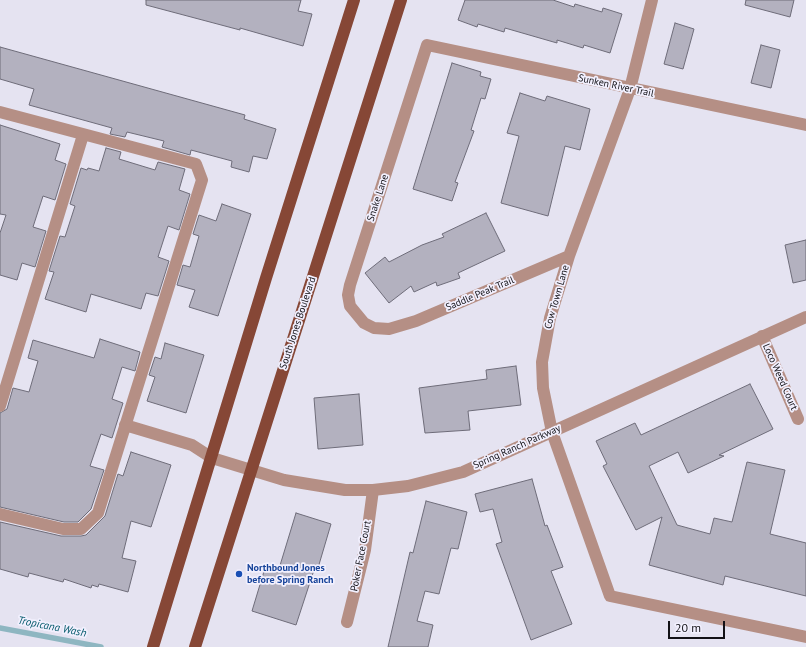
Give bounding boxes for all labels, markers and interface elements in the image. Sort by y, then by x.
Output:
street label: Sunken River Trail [577,72,655,100]
street label: Snake Lane [365,173,391,223]
street label: Cow Town Lane [542,264,572,330]
street label: Saddle Peak Trail [444,274,516,314]
street label: South Jones Boulevard [277,275,319,371]
street label: Loco Weed Court [760,342,800,412]
street label: Spring Ranch Parkway [471,422,563,472]
street label: Poker Face Court [348,520,374,592]
place label: Northbound Jones before Spring Ranch [247,562,334,586]
marker: Northbound Jones before Spring Ranch [234,569,244,579]
scale bar [670,613,727,639]
water label: Tropicana Wash [17,614,87,640]
text: 20 m [675,620,701,635]

